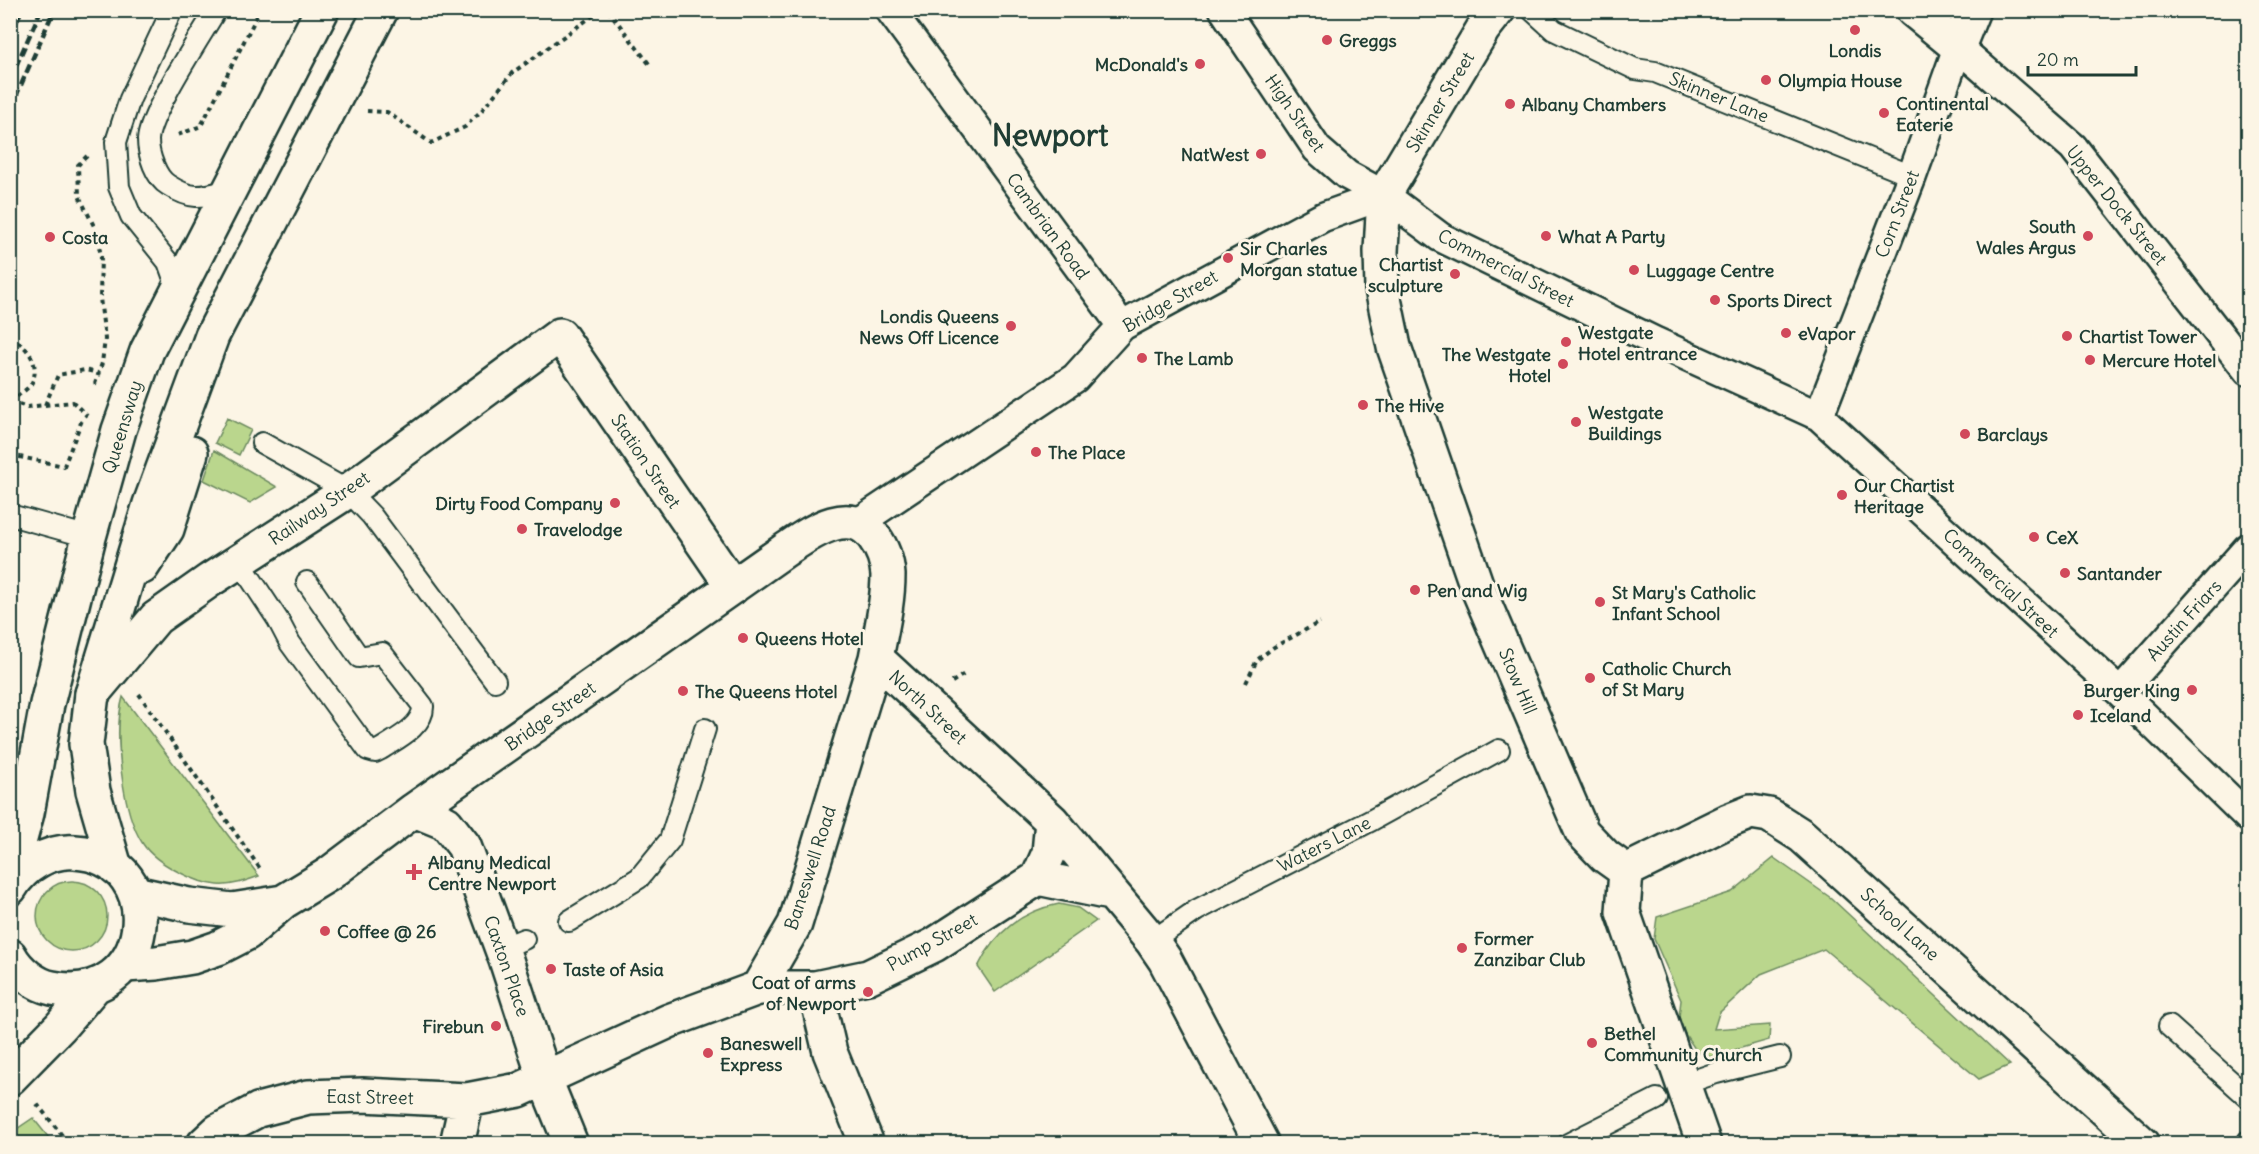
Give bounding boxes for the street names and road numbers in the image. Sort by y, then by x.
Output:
street label: Skinner Street [1401,47,1479,157]
street label: Skinner Lane [1666,67,1772,127]
street label: High Street [1260,70,1330,156]
street label: Upper Dock Street [2062,140,2172,270]
street label: Corn Street [1870,167,1924,261]
street label: Cambrian Road [1002,168,1095,284]
street label: Commercial Street [1434,224,1578,312]
street label: Bridge Street [1118,265,1222,337]
street label: Queensway [97,377,147,477]
street label: Station Street [606,409,686,513]
street label: Railway Street [264,466,374,550]
street label: Commercial Street [1938,523,2064,643]
street label: Austin Friars [2141,575,2227,665]
street label: Stow Hill [1494,645,1542,717]
street label: North Street [884,665,972,749]
street label: Bridge Street [500,676,600,756]
street label: Baneswell Road [779,803,841,933]
street label: Waters Lane [1274,811,1374,877]
street label: School Lane [1856,883,1944,965]
street label: Pump Street [883,908,981,976]
street label: Caxton Place [479,912,535,1020]
street label: East Street [326,1085,414,1109]

